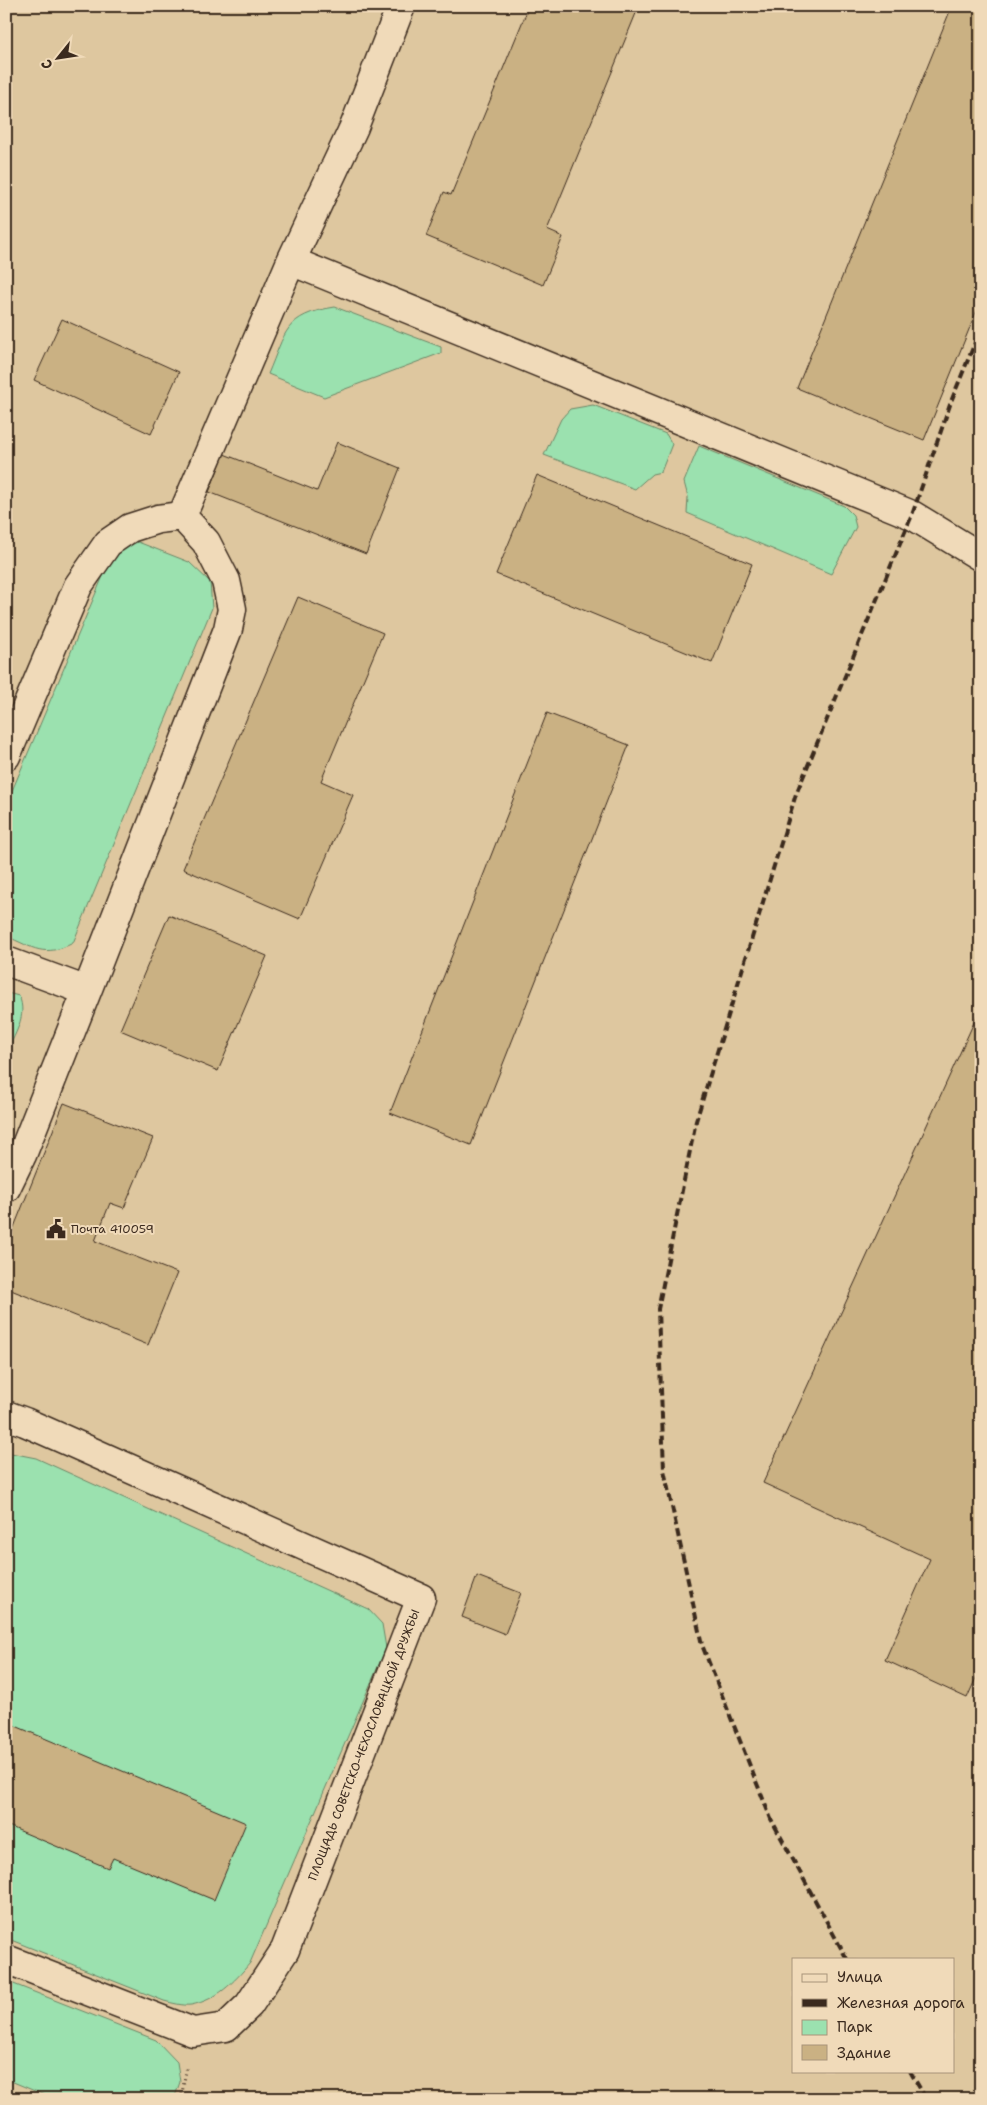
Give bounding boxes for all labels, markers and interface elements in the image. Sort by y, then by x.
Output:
north arrow [32,32,82,82]
text: С [37,56,57,73]
public building icon: Почта 410059 [45,1218,67,1240]
place label: Почта 410059 [71,1221,154,1237]
street label: ПЛОЩАДЬ СОВЕТСКО-ЧЕХОСЛОВАЦКОЙ ДРУЖБЫ [305,1607,423,1883]
legend [792,1958,954,2072]
text: Улица [837,1967,883,1987]
text: Железная дорога [837,1993,965,2013]
text: Парк [837,2017,873,2037]
text: Здание [837,2043,891,2063]

